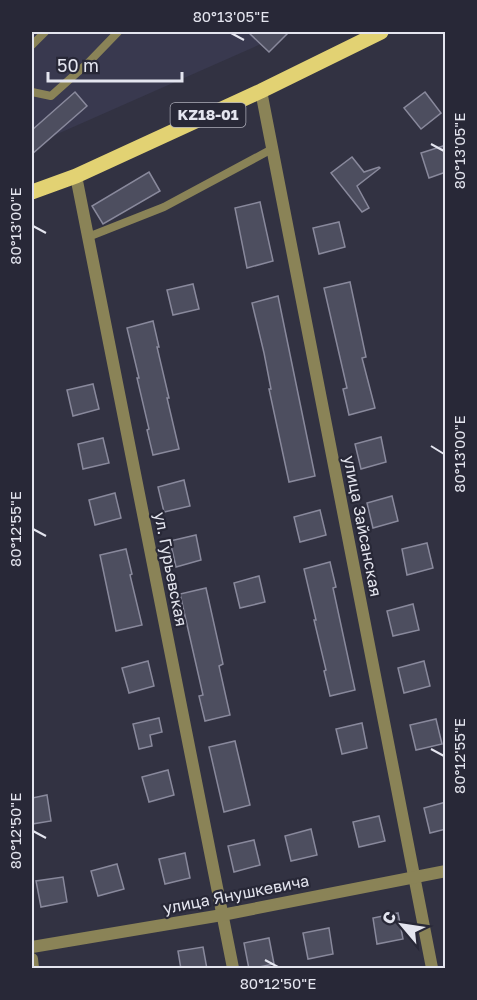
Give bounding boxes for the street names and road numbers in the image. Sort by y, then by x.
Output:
road number: KZ18-01 [170,103,246,127]
street label: улица Зайсанская [340,454,386,598]
street label: ул. Гурьевская [150,510,192,628]
street label: улица Янушкевича [161,870,311,918]

